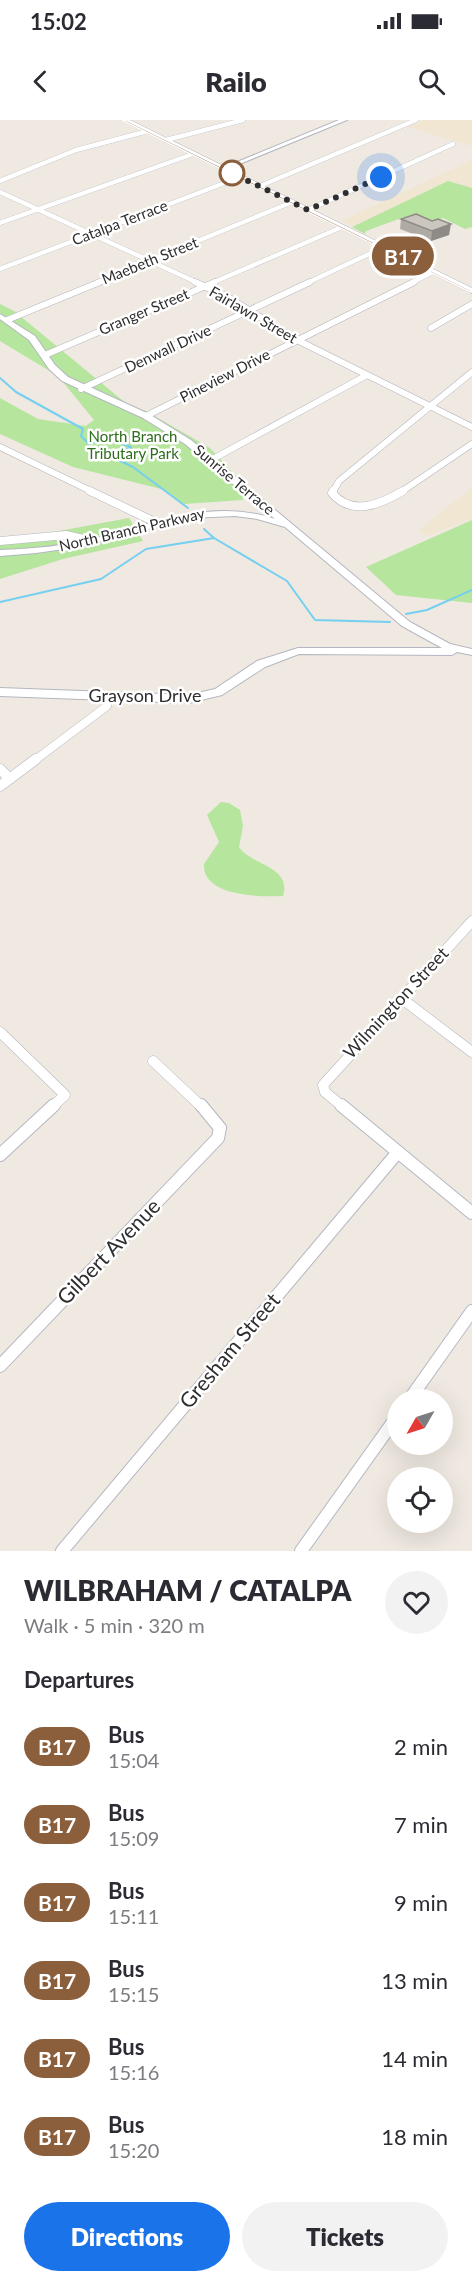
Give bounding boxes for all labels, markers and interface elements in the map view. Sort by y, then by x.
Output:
text: 15:02 [30,8,87,35]
icon: back [24,65,57,98]
text: Railo [205,65,267,98]
icon: search [415,65,448,98]
unlabelled marker [219,160,245,186]
your location [366,162,396,192]
street label: Catalpa Terrace [69,196,170,249]
street label: Maebeth Street [99,232,201,288]
line badge: B17 [368,236,438,276]
text: B17 [384,244,422,269]
street label: Fairlawn Street [206,282,301,347]
street label: Granger Street [96,284,192,338]
street label: Denwall Drive [121,320,214,376]
street label: Pineview Drive [176,345,273,406]
park label: North Branch Tributary Park [87,427,179,462]
street label: Sunrise Terrace [191,440,279,518]
street label: North Branch Parkway [57,503,207,555]
street label: Grayson Drive [89,684,201,706]
street label: Wilmington Street [338,942,453,1063]
street label: Gilbert Avenue [51,1193,165,1309]
street label: Gresham Street [173,1287,285,1413]
north arrow [387,1389,453,1455]
map controls [387,1389,453,1533]
button: locate [387,1467,453,1533]
button: heart [385,1571,448,1634]
text: WILBRAHAM / CATALPA [24,1573,351,1607]
text: Walk · 5 min · 320 m [24,1613,205,1637]
text: Departures [24,1666,134,1693]
text: Bus [108,1721,144,1748]
text: 2 min [394,1733,448,1760]
text: B17 [38,1734,76,1759]
text: 15:04 [108,1748,159,1772]
text: Bus [108,1799,144,1826]
text: 7 min [394,1811,448,1838]
text: B17 [38,1812,76,1837]
text: 15:09 [108,1826,159,1850]
text: Bus [108,1877,144,1904]
text: 9 min [394,1889,448,1916]
text: B17 [38,1890,76,1915]
text: 15:11 [108,1904,159,1928]
text: Bus [108,1955,144,1982]
text: 13 min [381,1967,448,1994]
text: B17 [38,1968,76,1993]
text: 15:15 [108,1982,159,2006]
text: Bus [108,2033,144,2060]
text: 14 min [381,2045,448,2072]
text: B17 [38,2046,76,2071]
text: 15:16 [108,2060,159,2084]
text: Bus [108,2111,144,2138]
text: 18 min [381,2123,448,2150]
text: B17 [38,2124,76,2149]
text: 15:20 [108,2138,159,2162]
button: Directions [24,2202,230,2271]
button: Tickets [242,2202,448,2271]

